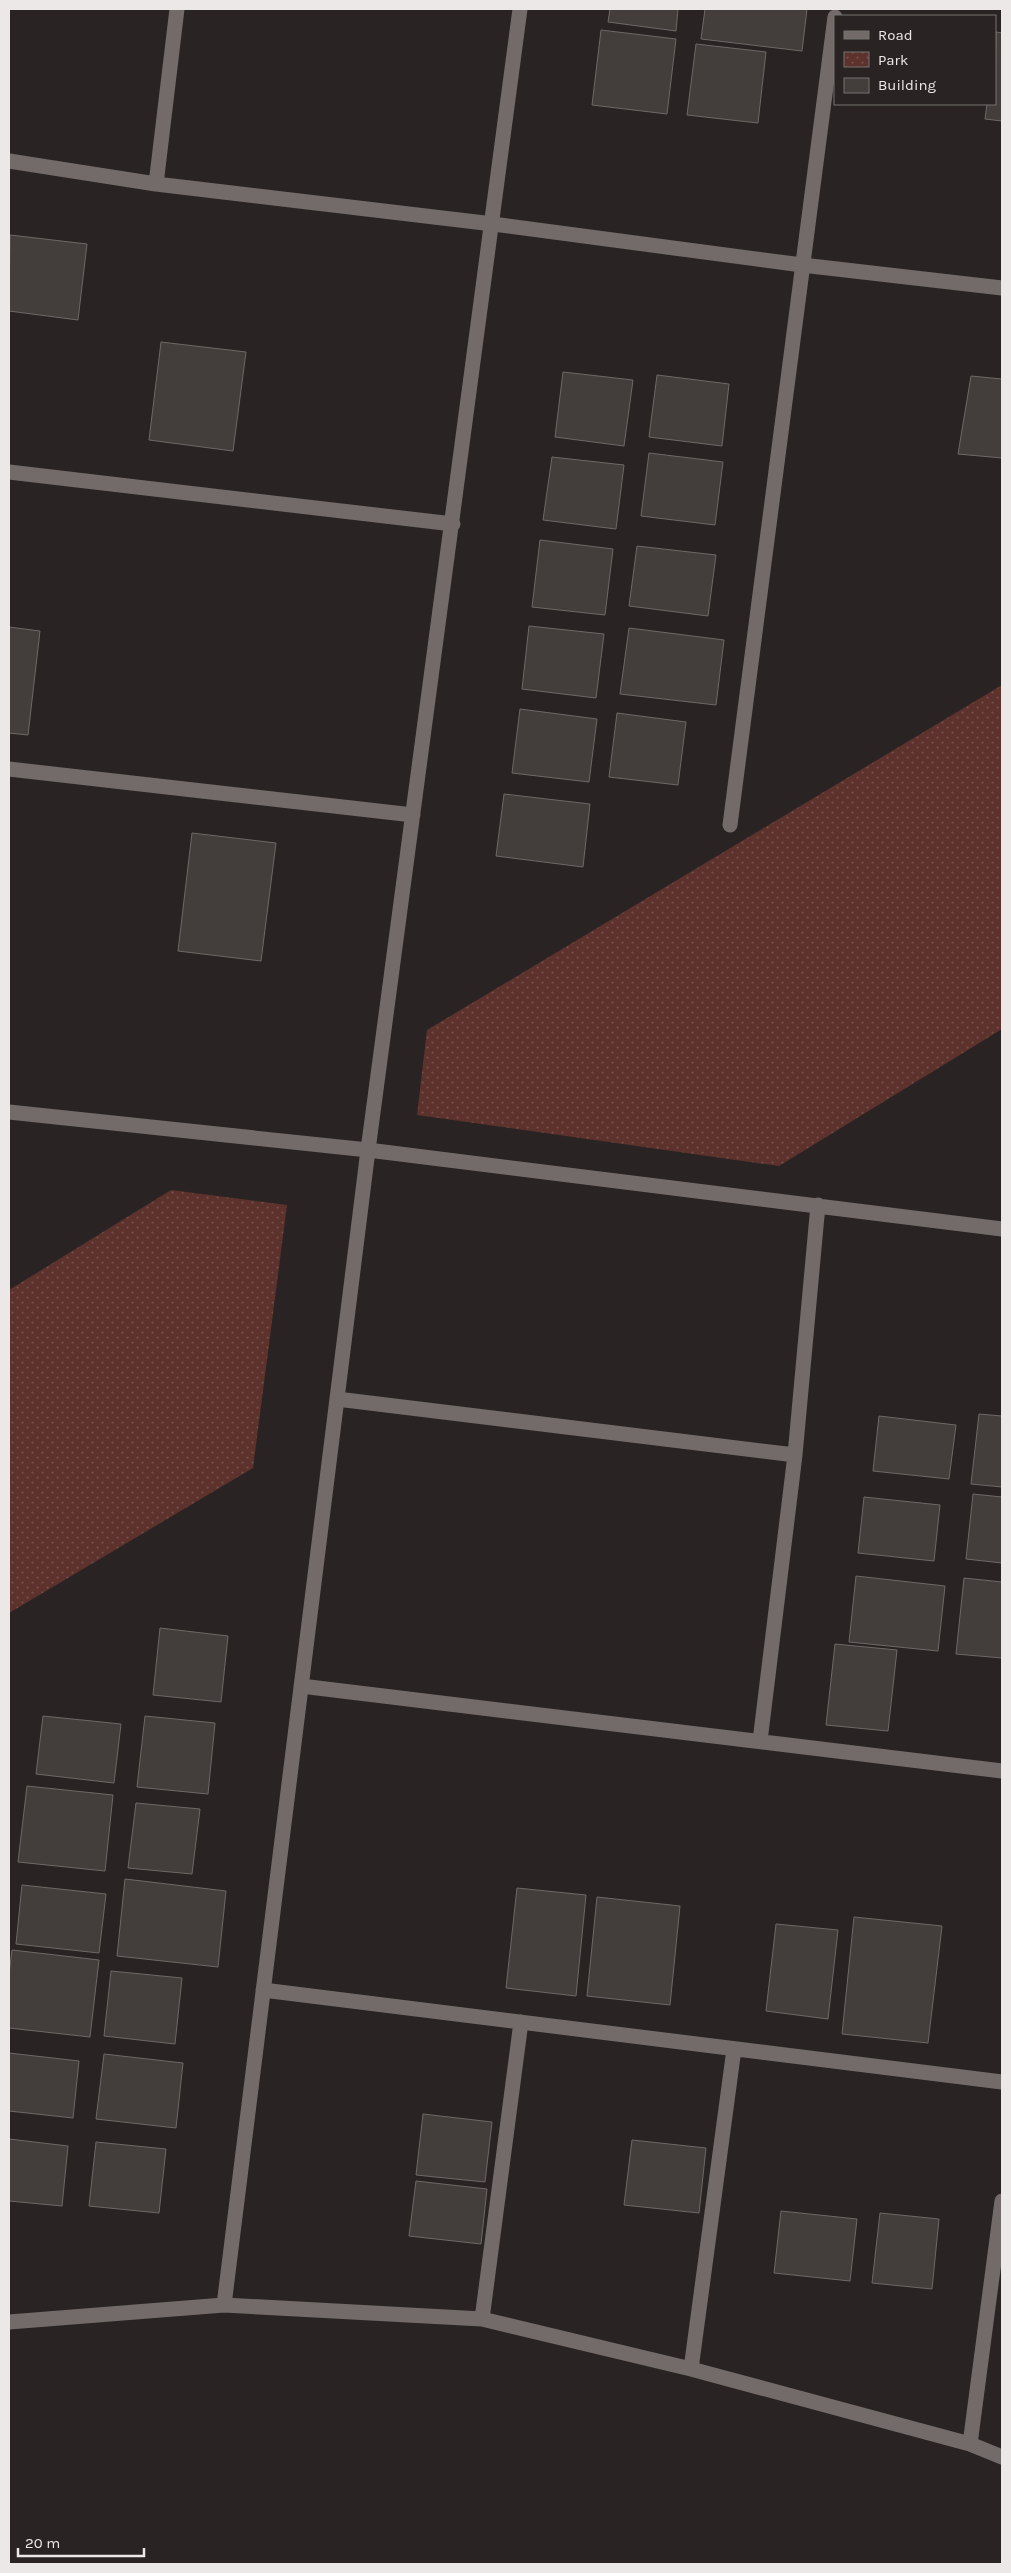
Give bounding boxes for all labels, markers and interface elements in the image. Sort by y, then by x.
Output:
legend [834,15,996,105]
text: Road [878,26,913,44]
text: Park [878,51,908,69]
text: Building [878,76,936,94]
scale bar [18,2526,144,2558]
text: 20 m [25,2534,60,2552]

